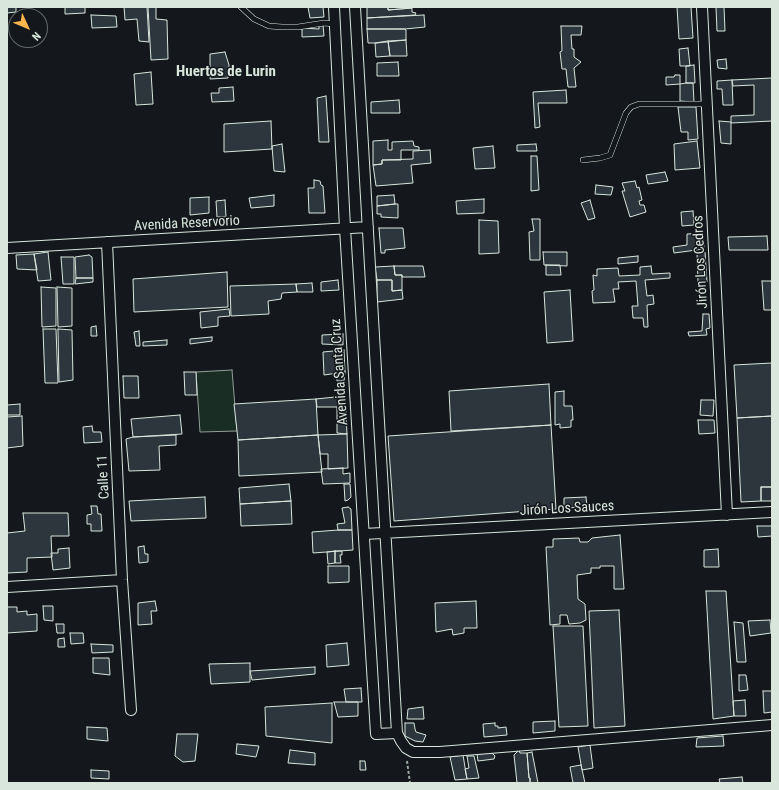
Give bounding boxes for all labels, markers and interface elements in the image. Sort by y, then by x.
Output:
north arrow [8,8,48,48]
text: N [29,29,43,43]
district label: Huertos de Lurin [176,63,276,81]
street label: Avenida Reservorio [134,213,240,235]
street label: Jirón Los Cedros [690,215,712,309]
street label: Avenida Santa Cruz [328,318,352,426]
street label: Calle 11 [94,454,114,500]
street label: Jirón Los Sauces [519,498,615,520]

